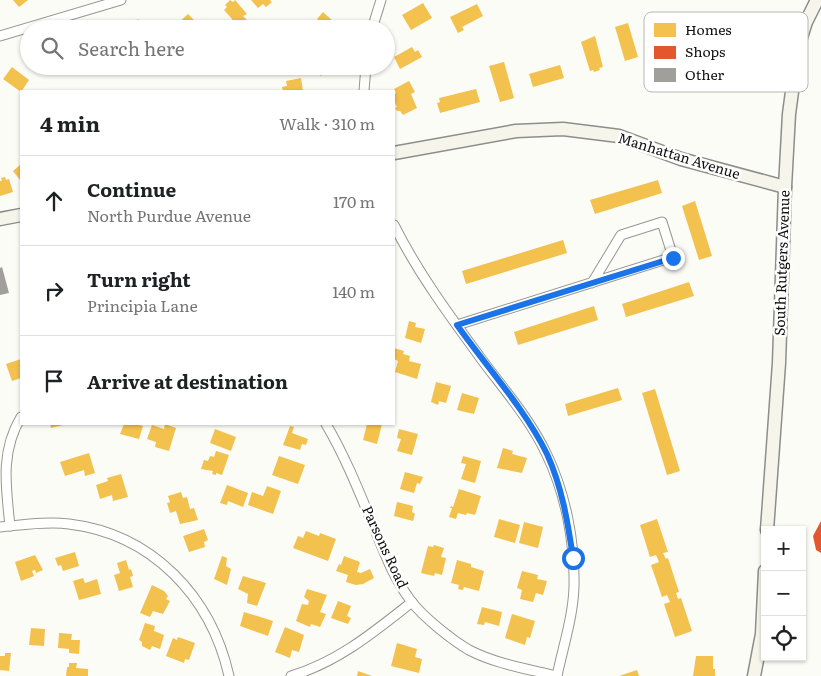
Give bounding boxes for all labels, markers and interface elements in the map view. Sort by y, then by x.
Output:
legend [644,12,808,92]
text: Homes [685,19,732,39]
search box [20,20,395,75]
icon: search [38,34,66,62]
text: Search here [78,34,185,62]
text: Shops [685,41,725,61]
text: Other [685,64,725,84]
text: 4 min [40,107,100,138]
text: Walk · 310 m [279,111,375,135]
street label: Manhattan Avenue [616,127,743,183]
text: Continue [87,175,176,203]
icon: ahead [40,187,68,215]
text: 170 m [333,189,375,213]
street label: South Rutgers Avenue [768,190,794,336]
text: North Purdue Avenue [87,203,251,227]
route end [662,247,685,270]
text: Turn right [87,265,191,293]
icon: right [40,277,68,305]
text: 140 m [332,279,375,303]
text: Principia Lane [87,293,198,317]
icon: arrive [40,367,68,395]
text: Arrive at destination [87,367,288,395]
street label: Parsons Road [358,502,414,592]
map controls [761,526,806,661]
button: + [761,526,806,571]
route start [562,547,585,570]
button: − [761,571,806,616]
button: locate [761,616,806,661]

